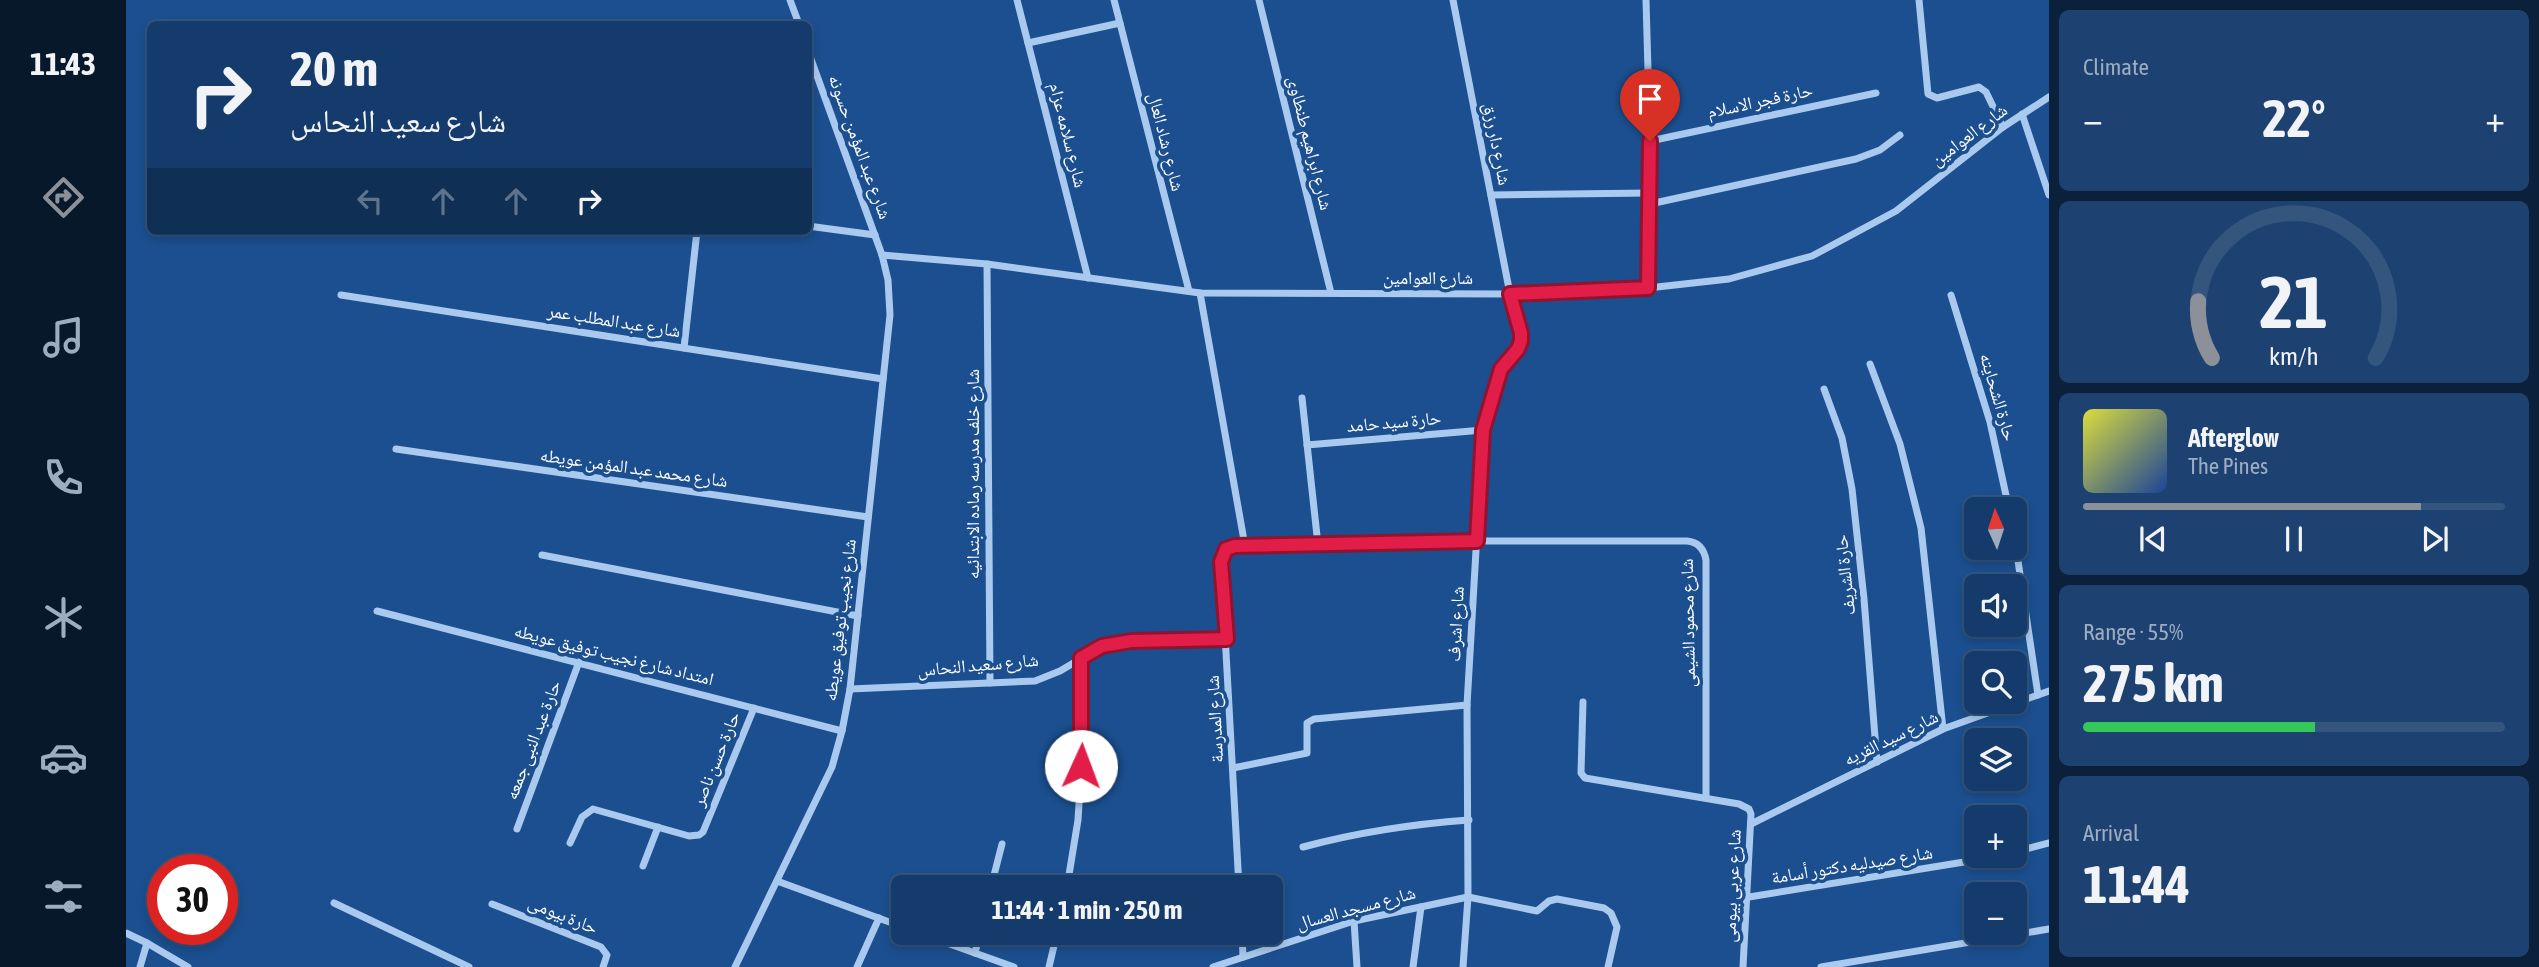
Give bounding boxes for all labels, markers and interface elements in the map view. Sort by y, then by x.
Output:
text: 20 m [290,40,378,96]
text: 11:43 [30,45,96,82]
icon: right [175,49,266,140]
text: Climate [2083,54,2149,80]
pin [1620,69,1680,141]
street label: شارع عبد المؤمن حسونه [824,72,896,222]
street label: شارع ابراهيم طنطاوى [1282,74,1337,213]
street label: حارة فجر الاسلام [1705,79,1815,124]
street label: شارع سلامه عزام [1043,80,1092,190]
icon: arrive [1631,80,1669,118]
text: 22° [2262,88,2326,148]
street label: شارع رشاد العال [1143,90,1189,194]
text: − [2083,97,2103,140]
text: + [2485,97,2505,140]
street label: شارع العوامين [1926,99,2012,171]
street label: شارع دار رزق [1478,101,1516,187]
text: شارع سعيد النحاس [290,102,506,139]
icon: directions [39,173,88,222]
icon: left [351,182,389,220]
icon: ahead [424,182,462,220]
icon: ahead [497,182,535,220]
icon: right [570,182,608,220]
text: 21 [2260,261,2328,344]
street label: شارع العوامين [1383,267,1473,289]
street label: شارع عبد المطلب عمر [545,299,682,342]
icon: music [39,313,88,362]
text: km/h [2269,342,2319,370]
street label: حارة الشحايته [1976,351,2021,443]
street label: شارع خلف مدرسه رماده الابتدائيه [962,369,984,579]
street label: حارة سيد حامد [1346,407,1442,436]
text: Afterglow [2188,423,2279,453]
street label: شارع محمد عبد المؤمن عويطه [539,444,729,492]
icon: phone [39,453,88,502]
text: The Pines [2188,453,2268,479]
north arrow [1964,497,2026,560]
map controls [1964,497,2027,945]
icon: previous [2134,520,2172,558]
icon: pause [2275,520,2313,558]
icon: next [2416,520,2454,558]
street label: حارة الشريف [1830,534,1859,616]
street label: شارع نجيب توفيق عويطه [819,538,861,702]
street label: شارع محمود الشيمى [1676,558,1700,688]
button: sound [1964,574,2027,637]
street label: شارع اشرف [1443,586,1469,662]
icon: climate [39,593,88,642]
text: Range · 55% [2083,619,2183,645]
street label: امتداد شارع نجيب توفيق عويطه [512,620,716,690]
street label: شارع سعيد النحاس [916,649,1040,681]
button: search [1964,651,2027,714]
text: 275 km [2083,653,2224,713]
street label: شارع المدرسة [1202,675,1228,763]
street label: حارة عبد النبى جمعه [500,677,566,803]
street label: شارع سيد القريه [1840,706,1942,770]
street label: حارة حسن ناصر [687,708,745,810]
button: layers [1964,728,2027,791]
position arrow [1044,729,1118,803]
icon: car [39,733,88,782]
button: + [1964,805,2027,868]
text: Arrival [2083,820,2139,846]
street label: شارع عربى بيومى [1718,829,1746,943]
street label: شارع صيدليه دكتور أسامة [1770,841,1934,889]
speed limit sign: 30 [147,854,238,945]
text: 11:44 [2083,854,2190,914]
icon: filters [39,872,88,921]
street label: شارع مسجد العسال [1294,882,1418,934]
button: − [1964,882,2027,945]
street label: حارة بيومى [525,891,601,939]
text: 11:44 · 1 min · 250 m [992,895,1182,925]

